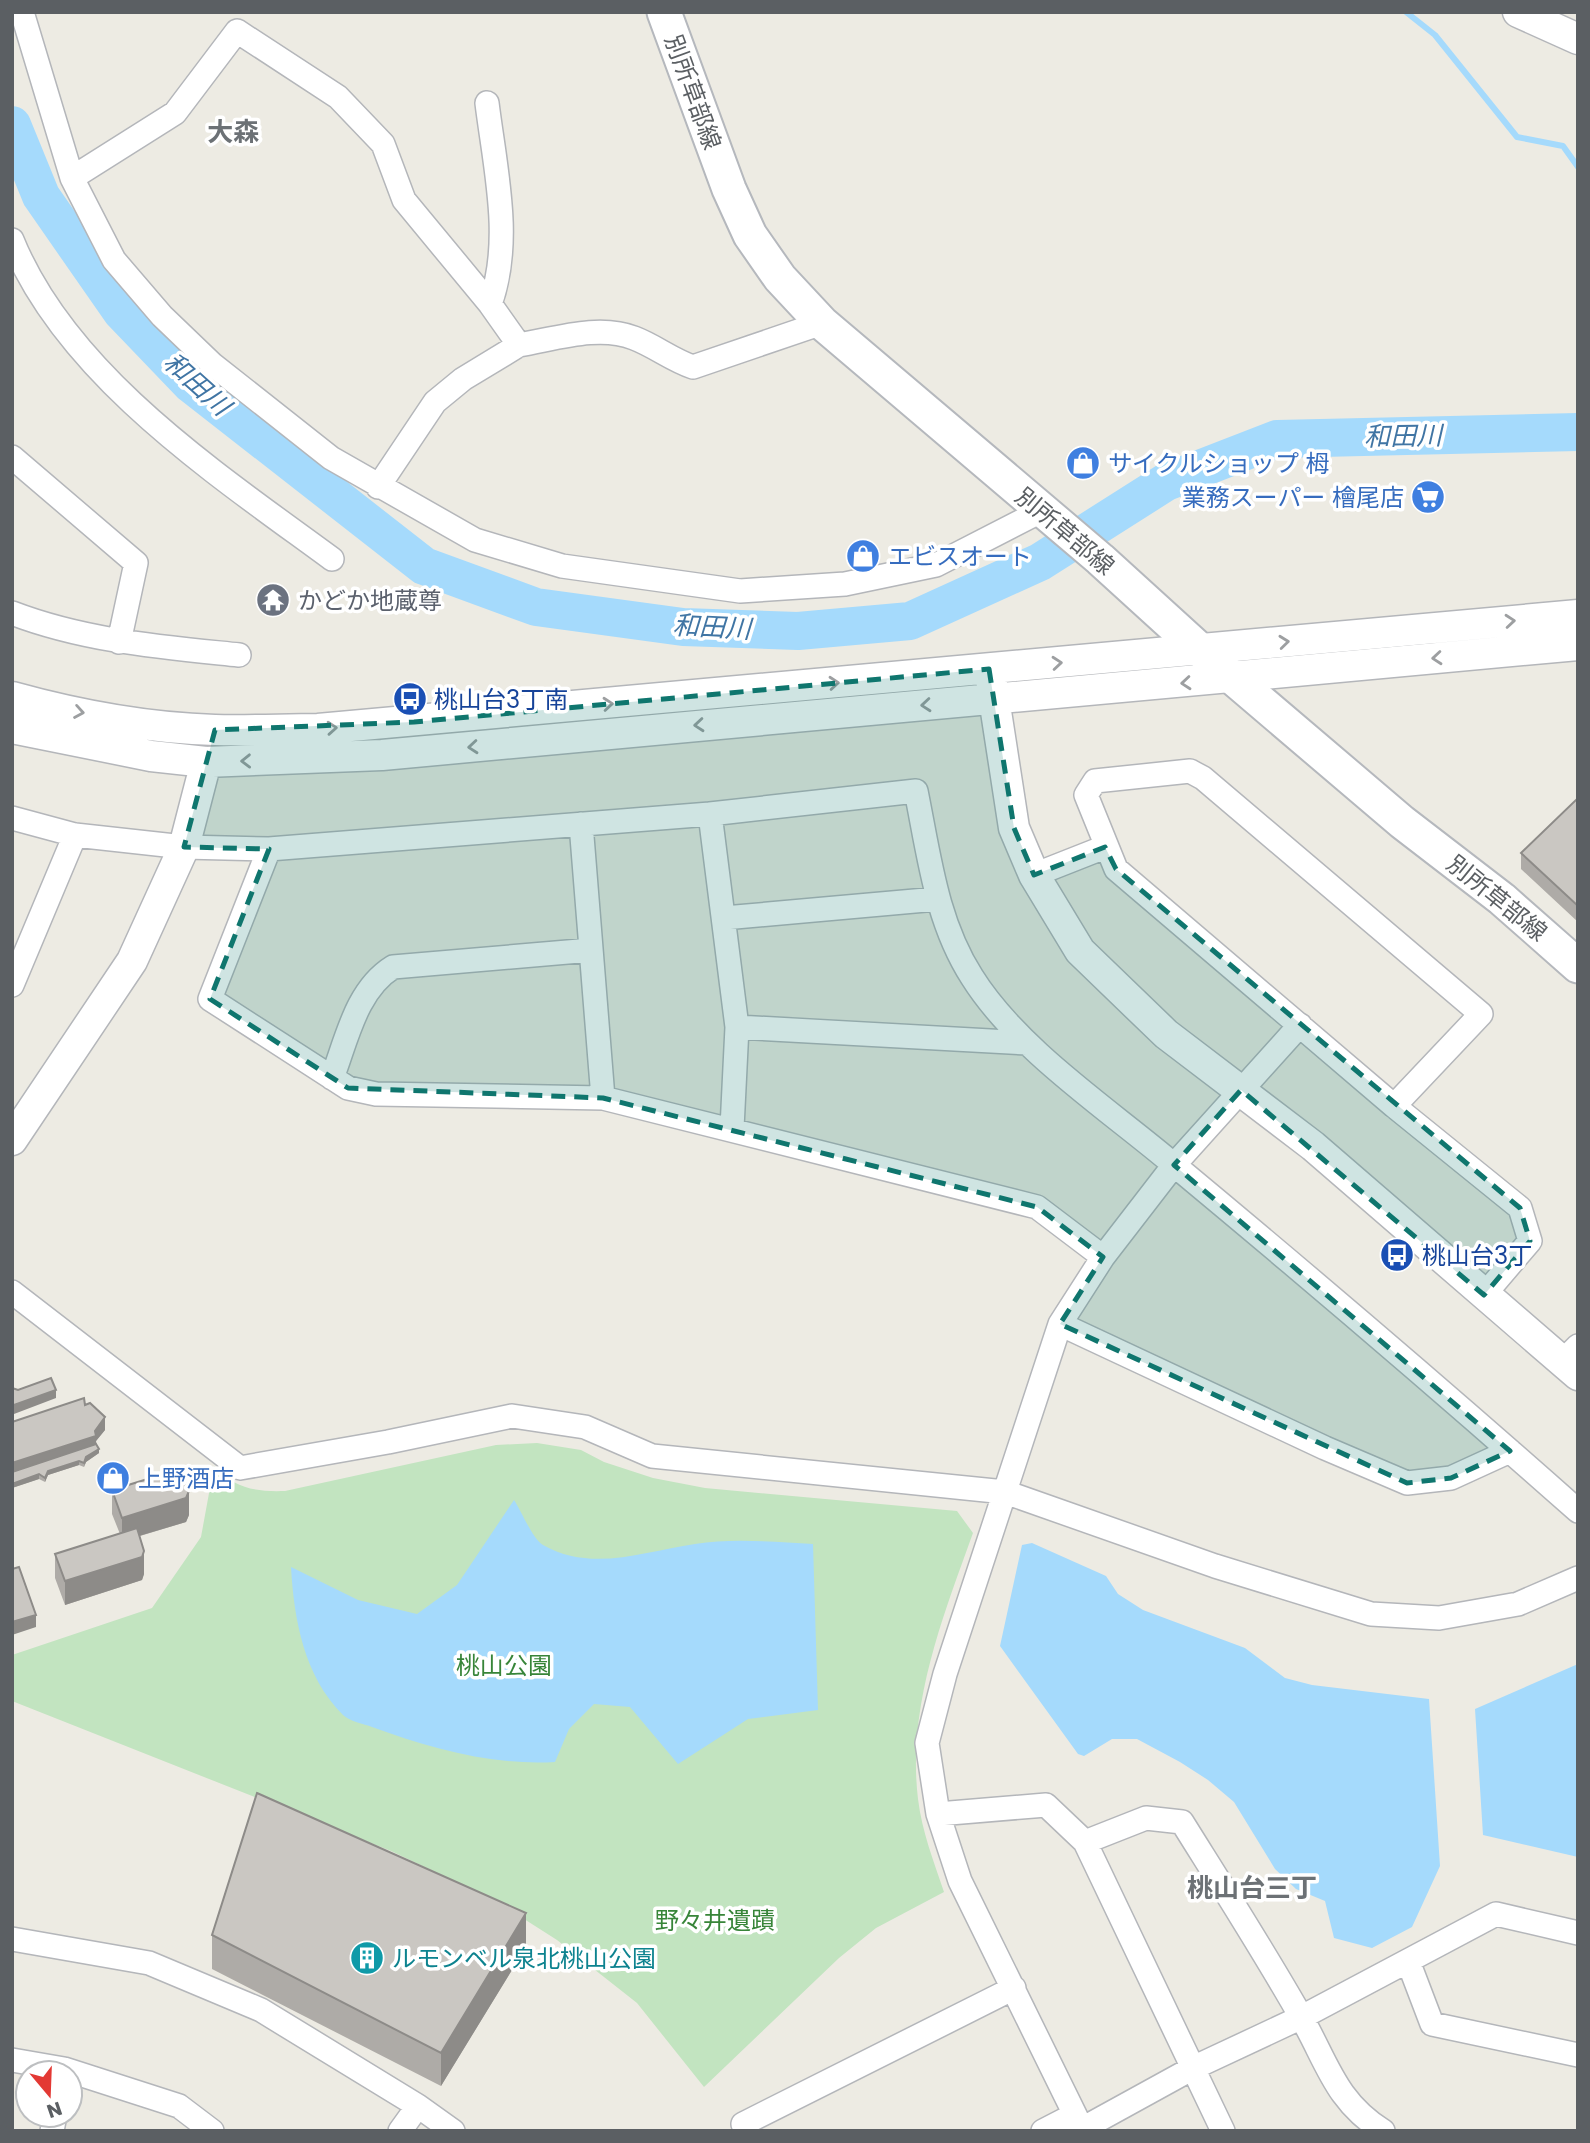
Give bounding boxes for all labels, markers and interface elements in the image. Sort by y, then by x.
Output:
street label: 別所草部線 [657,30,729,154]
district label: 大森 [207,114,259,150]
water label: 和田川 [156,345,240,425]
water label: 和田川 [1364,417,1445,455]
shop icon: サイクルショップ 栂 [1064,444,1102,482]
place label: サイクルショップ 栂 [1108,447,1329,480]
supermarket icon: 業務スーパー 檜尾店 [1409,478,1447,516]
street label: 別所草部線 [1008,480,1122,582]
place label: 業務スーパー 檜尾店 [1182,481,1404,514]
shop icon: エビスオート [844,537,882,575]
place label: エビスオート [888,540,1032,573]
temple icon: かどか地蔵尊 [254,581,292,619]
place label: かどか地蔵尊 [298,584,442,617]
water label: 和田川 [672,607,755,647]
one-way arrow [1505,614,1516,629]
one-way arrow [1279,635,1290,650]
one-way arrow [1431,650,1442,665]
one-way arrow [1052,656,1063,671]
one-way arrow [1180,675,1191,690]
one-way arrow [828,676,840,691]
bus stop icon: 桃山台3丁南 [391,680,429,718]
place label: 桃山台3丁南 [434,683,568,716]
one-way arrow [602,697,613,712]
one-way arrow [920,697,931,712]
one-way arrow [72,704,84,719]
one-way arrow [693,718,705,733]
one-way arrow [327,720,338,735]
one-way arrow [467,739,478,754]
one-way arrow [240,754,251,769]
street label: 別所草部線 [1440,847,1554,949]
bus stop icon: 桃山台3丁 [1378,1236,1416,1274]
place label: 桃山台3丁 [1422,1239,1532,1272]
shop icon: 上野酒店 [94,1459,132,1497]
place label: 上野酒店 [138,1462,234,1495]
park label: 桃山公園 [456,1649,552,1682]
district label: 桃山台三丁 [1187,1870,1317,1906]
park label: 野々井遺蹟 [655,1904,775,1937]
building icon: ルモンベル泉北桃山公園 [348,1939,386,1977]
place label: ルモンベル泉北桃山公園 [392,1942,656,1975]
north arrow [14,2059,84,2129]
text: N [43,2095,66,2125]

